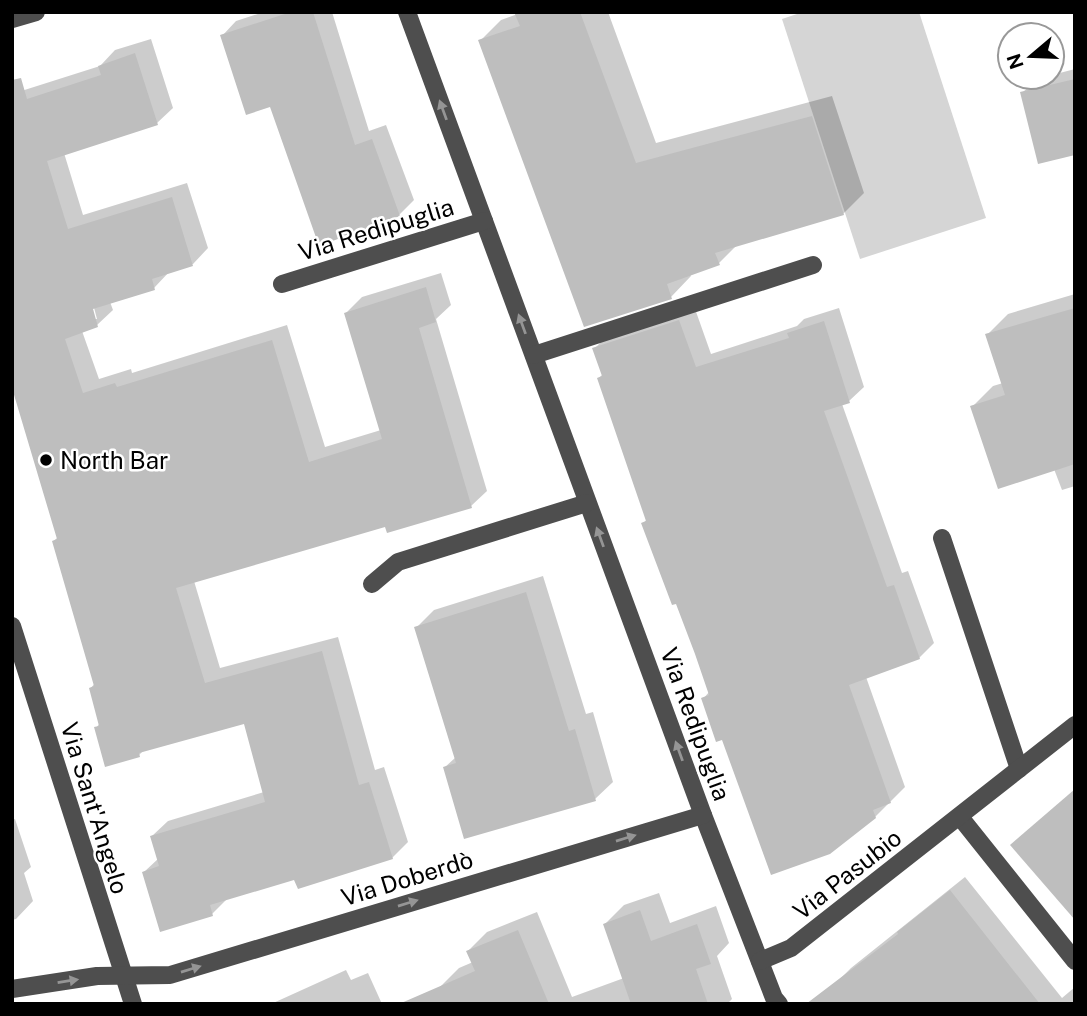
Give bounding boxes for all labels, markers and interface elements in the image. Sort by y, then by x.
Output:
north arrow [996,21,1066,91]
text: N [1002,51,1028,72]
one-way arrow [438,100,449,121]
street label: Via Redipuglia [295,192,457,266]
one-way arrow [516,313,527,334]
place label: North Bar [60,446,168,474]
marker: North Bar [38,452,54,468]
one-way arrow [595,527,606,548]
street label: Via Redipuglia [655,644,737,804]
street label: Via Sant'Angelo [56,719,134,897]
one-way arrow [674,740,685,761]
street label: Via Pasubio [787,823,907,925]
one-way arrow [616,832,637,842]
street label: Via Doberdò [338,845,476,911]
one-way arrow [398,898,419,908]
one-way arrow [180,963,201,974]
one-way arrow [57,975,79,986]

